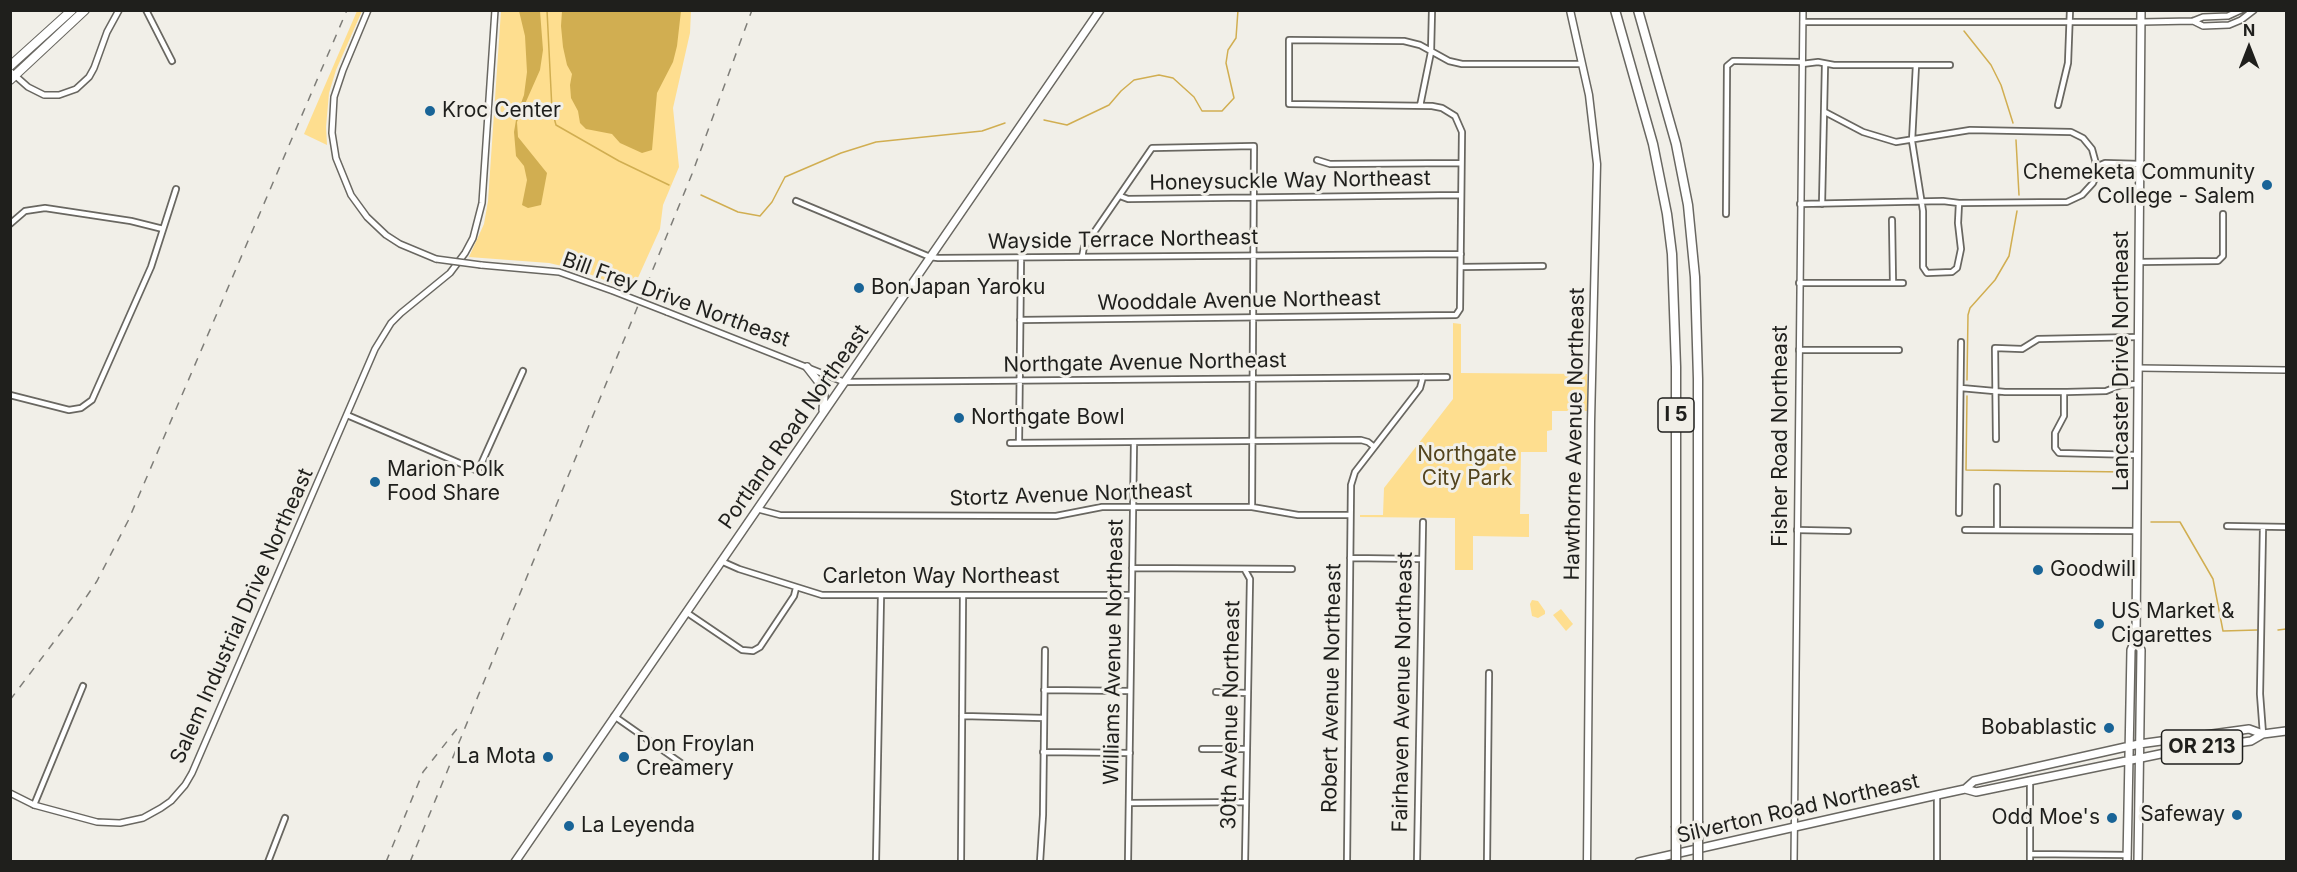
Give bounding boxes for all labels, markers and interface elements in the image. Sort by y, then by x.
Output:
north arrow [2219,18,2279,78]
text: N [2243,20,2255,40]
place label: Kroc Center [442,98,561,124]
marker: Kroc Center [423,104,437,118]
place label: Chemeketa Community College - Salem [2023,160,2255,210]
street label: Honeysuckle Way Northeast [1149,166,1431,196]
marker: Chemeketa Community College - Salem [2260,178,2274,192]
street label: Wayside Terrace Northeast [988,225,1258,255]
street label: Lancaster Drive Northeast [2109,231,2135,491]
street label: Bill Frey Drive Northeast [559,247,793,353]
place label: BonJapan Yaroku [871,275,1045,301]
marker: BonJapan Yaroku [852,281,866,295]
street label: Wooddale Avenue Northeast [1097,286,1381,316]
street label: Hawthorne Avenue Northeast [1560,287,1590,581]
street label: Portland Road Northeast [714,320,874,534]
street label: Fisher Road Northeast [1768,325,1794,547]
street label: Northgate Avenue Northeast [1003,348,1287,378]
road number: I 5 [1658,398,1694,432]
place label: Northgate Bowl [971,405,1125,431]
marker: Northgate Bowl [952,411,966,425]
park label: Northgate City Park [1417,442,1517,492]
place label: Marion Polk Food Share [387,457,504,507]
street label: Salem Industrial Drive Northeast [165,465,319,767]
marker: Marion Polk Food Share [368,475,382,489]
street label: Stortz Avenue Northeast [949,478,1193,512]
street label: Williams Avenue Northeast [1099,519,1129,785]
street label: Fairhaven Avenue Northeast [1388,551,1418,833]
place label: Goodwill [2050,557,2136,583]
street label: Robert Avenue Northeast [1317,563,1347,813]
marker: Goodwill [2031,563,2045,577]
street label: Carleton Way Northeast [822,564,1060,590]
place label: US Market & Cigarettes [2111,599,2235,649]
street label: 30th Avenue Northeast [1216,600,1246,830]
marker: US Market & Cigarettes [2092,617,2106,631]
place label: Bobablastic [1981,715,2097,741]
marker: Bobablastic [2102,721,2116,735]
road number: OR 213 [2162,730,2242,764]
place label: Don Froylan Creamery [636,732,755,782]
place label: La Mota [456,744,536,770]
marker: La Mota [541,750,555,764]
marker: Don Froylan Creamery [617,750,631,764]
street label: Silverton Road Northeast [1674,769,1922,849]
place label: Safeway [2140,802,2225,828]
place label: Odd Moe's [1991,805,2100,831]
marker: Safeway [2230,808,2244,822]
marker: Odd Moe's [2105,811,2119,825]
place label: La Leyenda [581,813,695,839]
marker: La Leyenda [562,819,576,833]

